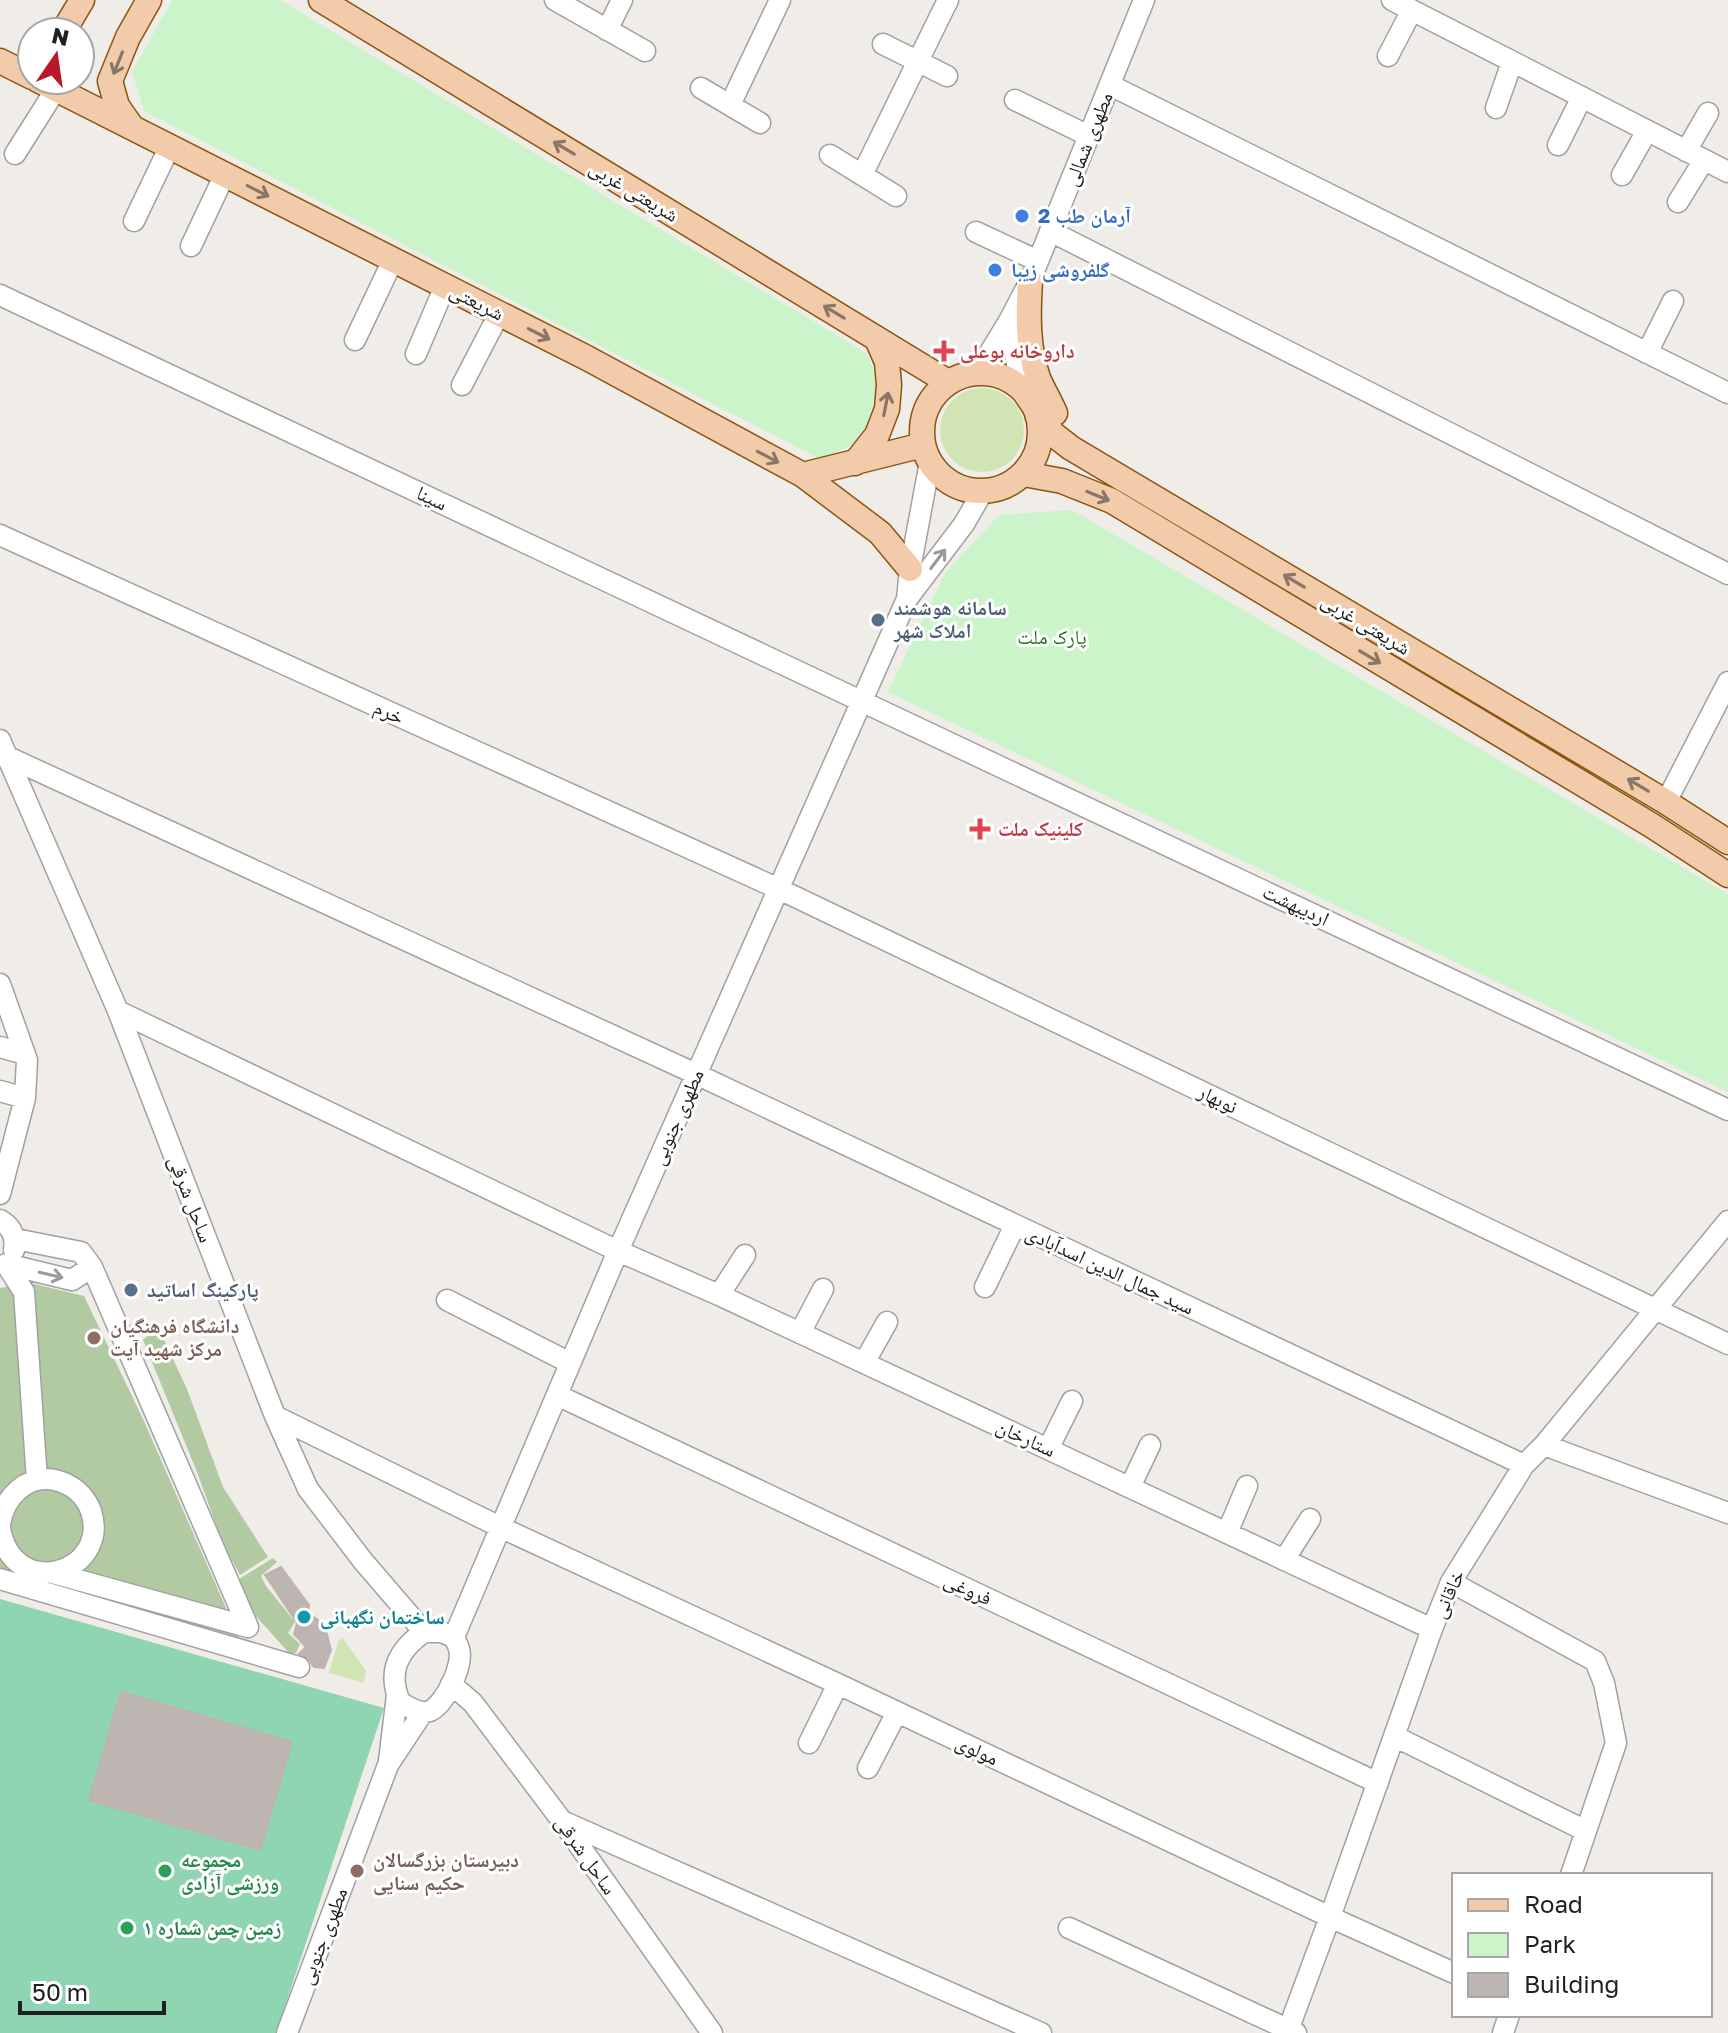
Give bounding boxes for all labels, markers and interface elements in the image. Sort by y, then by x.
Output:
north arrow [16,16,96,96]
text: N [49,21,72,51]
one-way arrow [110,50,124,75]
street label: مطهری شمالی [1057,88,1118,189]
one-way arrow [553,140,576,156]
street label: شریعتی غربی [585,154,683,227]
one-way arrow [245,183,269,199]
place label: آرمان طب 2 [1038,203,1131,228]
marker: آرمان طب 2 [1013,207,1031,225]
place label: گلفروشی زیبا [1011,257,1110,283]
marker: گلفروشی زیبا [986,261,1004,279]
street label: شریعتی [446,277,508,326]
one-way arrow [823,304,846,320]
one-way arrow [527,327,551,342]
place label: داروخانه بوعلی [960,338,1075,364]
marker: داروخانه بوعلی [935,342,953,360]
one-way arrow [879,392,894,418]
one-way arrow [756,449,780,465]
street label: سینا [413,480,452,515]
one-way arrow [1085,489,1110,504]
one-way arrow [930,549,947,570]
one-way arrow [1283,573,1306,589]
street label: شریعتی غربی [1317,587,1415,660]
place label: سامانه هوشمند املاک شهر [893,595,1007,643]
marker: سامانه هوشمند املاک شهر [869,611,887,629]
park label: پارک ملت [1017,624,1087,649]
one-way arrow [1358,649,1381,665]
street label: خرم [369,694,409,731]
one-way arrow [1627,777,1650,793]
place label: کلینیک ملت [998,816,1083,841]
marker: کلینیک ملت [969,818,991,840]
street label: اردیبهشت [1259,878,1334,931]
street label: مطهری جنوبی [644,1065,709,1168]
street label: نوبهار [1194,1078,1242,1119]
street label: ساحل شرقی [163,1152,219,1246]
street label: سید جمال الدین اسدآبادی [1022,1220,1199,1320]
one-way arrow [37,1268,63,1283]
place label: پارکینگ اساتید [147,1277,259,1302]
marker: پارکینگ اساتید [122,1281,140,1299]
place label: دانشگاه فرهنگیان مرکز شهید آیت [110,1313,239,1361]
marker: دانشگاه فرهنگیان مرکز شهید آیت [85,1329,103,1347]
street label: ستارخان [993,1413,1060,1462]
street label: خاقانی [1426,1565,1470,1622]
street label: فروغی [940,1567,996,1610]
place label: ساختمان نگهبانی [320,1604,445,1630]
marker: ساختمان نگهبانی [295,1608,313,1626]
street label: مولوی [952,1729,1003,1770]
street label: ساحل شرقی [550,1810,623,1899]
place label: مجموعه ورزشی آزادی [181,1847,279,1896]
place label: دبیرستان بزرگسالان حکیم سنایی [373,1847,519,1897]
marker: مجموعه ورزشی آزادی [156,1862,174,1880]
marker: دبیرستان بزرگسالان حکیم سنایی [348,1862,366,1880]
legend [1452,1873,1712,2017]
street label: مطهری جنوبی [293,1884,352,1988]
text: Road [1524,1889,1583,1918]
place label: زمین چمن شماره ۱ [143,1915,281,1941]
marker: زمین چمن شماره ۱ [118,1919,136,1937]
text: Park [1524,1929,1576,1958]
scale bar [20,1965,164,2015]
text: Building [1524,1969,1619,1998]
text: 50 m [32,1977,88,2006]

